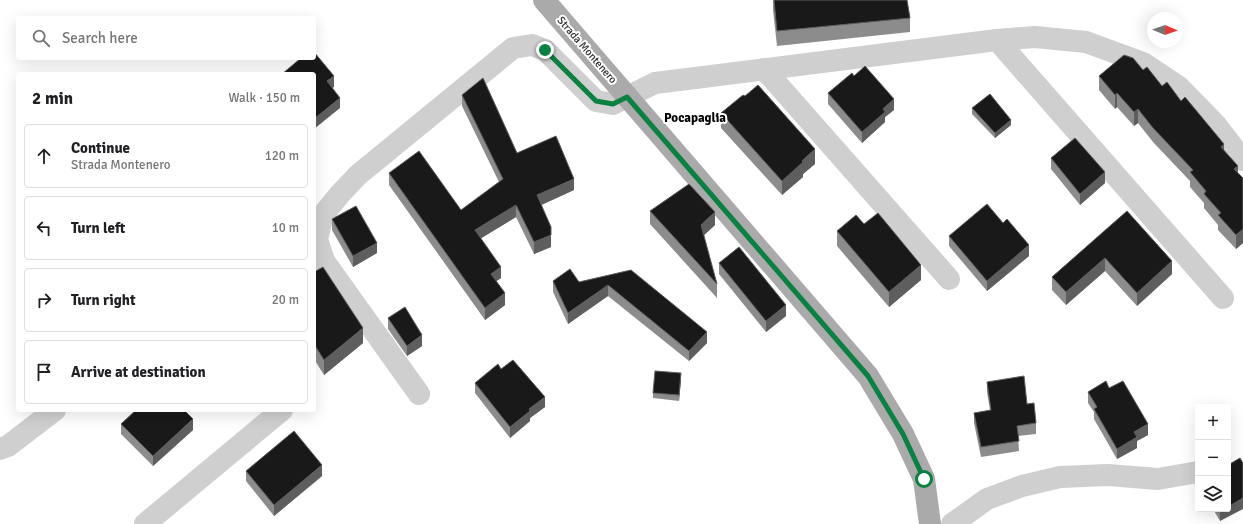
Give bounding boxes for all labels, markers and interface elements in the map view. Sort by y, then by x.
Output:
north arrow [1147,12,1183,48]
street label: Strada Montenero [554,14,620,86]
search box [16,16,316,60]
icon: search [30,27,52,49]
text: Search here [62,29,138,47]
route end [536,41,554,59]
text: 2 min [32,88,73,109]
text: Walk · 150 m [229,90,300,106]
district label: Pocapaglia [664,110,726,126]
text: Continue [71,139,130,157]
icon: ahead [33,145,55,167]
text: 120 m [265,148,299,164]
text: Strada Montenero [71,157,171,173]
icon: left [33,217,55,239]
text: Turn left [71,219,125,237]
text: 10 m [272,220,299,236]
icon: right [33,289,55,311]
text: Turn right [71,291,136,309]
text: 20 m [272,292,299,308]
icon: arrive [33,361,55,383]
text: Arrive at destination [71,363,206,381]
map controls [1195,404,1231,512]
button: + [1195,404,1231,440]
button: − [1195,440,1231,476]
route start [915,470,933,488]
button: layers [1195,476,1231,512]

